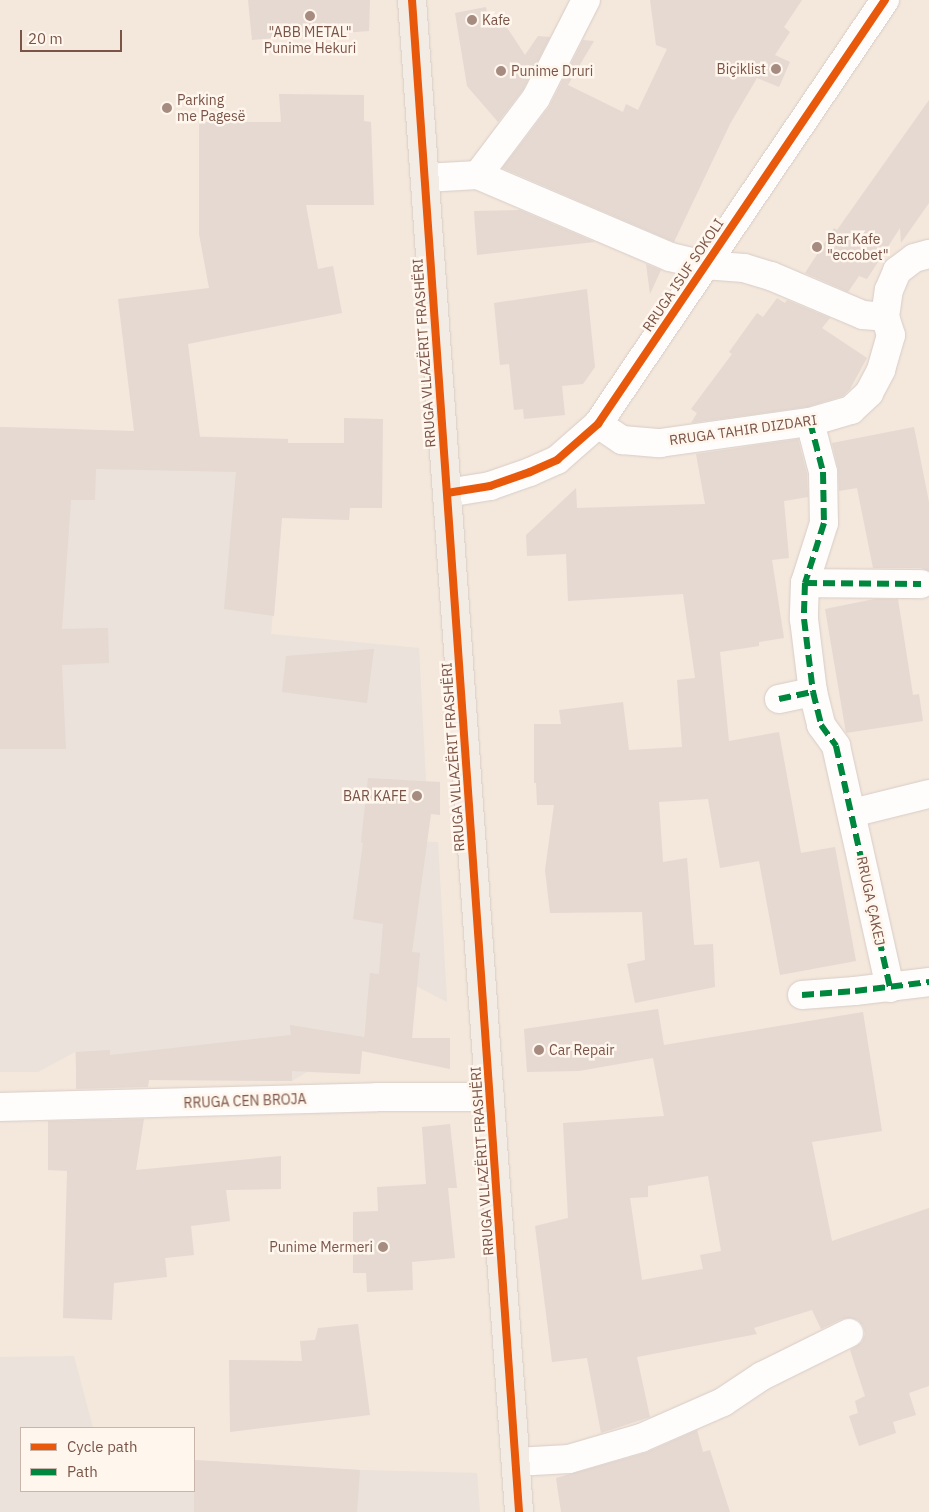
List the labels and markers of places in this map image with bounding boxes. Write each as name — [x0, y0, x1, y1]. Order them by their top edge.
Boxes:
marker: "ABB METAL" Punime Hekuri — [304, 10, 316, 22]
place label: Kafe — [482, 12, 510, 28]
marker: Kafe — [466, 14, 478, 26]
place label: "ABB METAL" Punime Hekuri — [264, 24, 356, 56]
place label: Biçiklist — [716, 61, 766, 77]
place label: Punime Druri — [511, 63, 593, 79]
marker: Biçiklist — [770, 63, 782, 75]
marker: Punime Druri — [495, 65, 507, 77]
place label: Parking me Pagesë — [177, 92, 246, 124]
marker: Parking me Pagesë — [161, 102, 173, 114]
place label: Bar Kafe "eccobet" — [827, 231, 889, 264]
marker: Bar Kafe "eccobet" — [811, 241, 823, 253]
place label: BAR KAFE — [343, 788, 407, 804]
marker: BAR KAFE — [411, 790, 423, 802]
place label: Car Repair — [549, 1042, 614, 1058]
marker: Car Repair — [533, 1044, 545, 1056]
place label: Punime Mermeri — [269, 1239, 373, 1255]
marker: Punime Mermeri — [377, 1241, 389, 1253]

